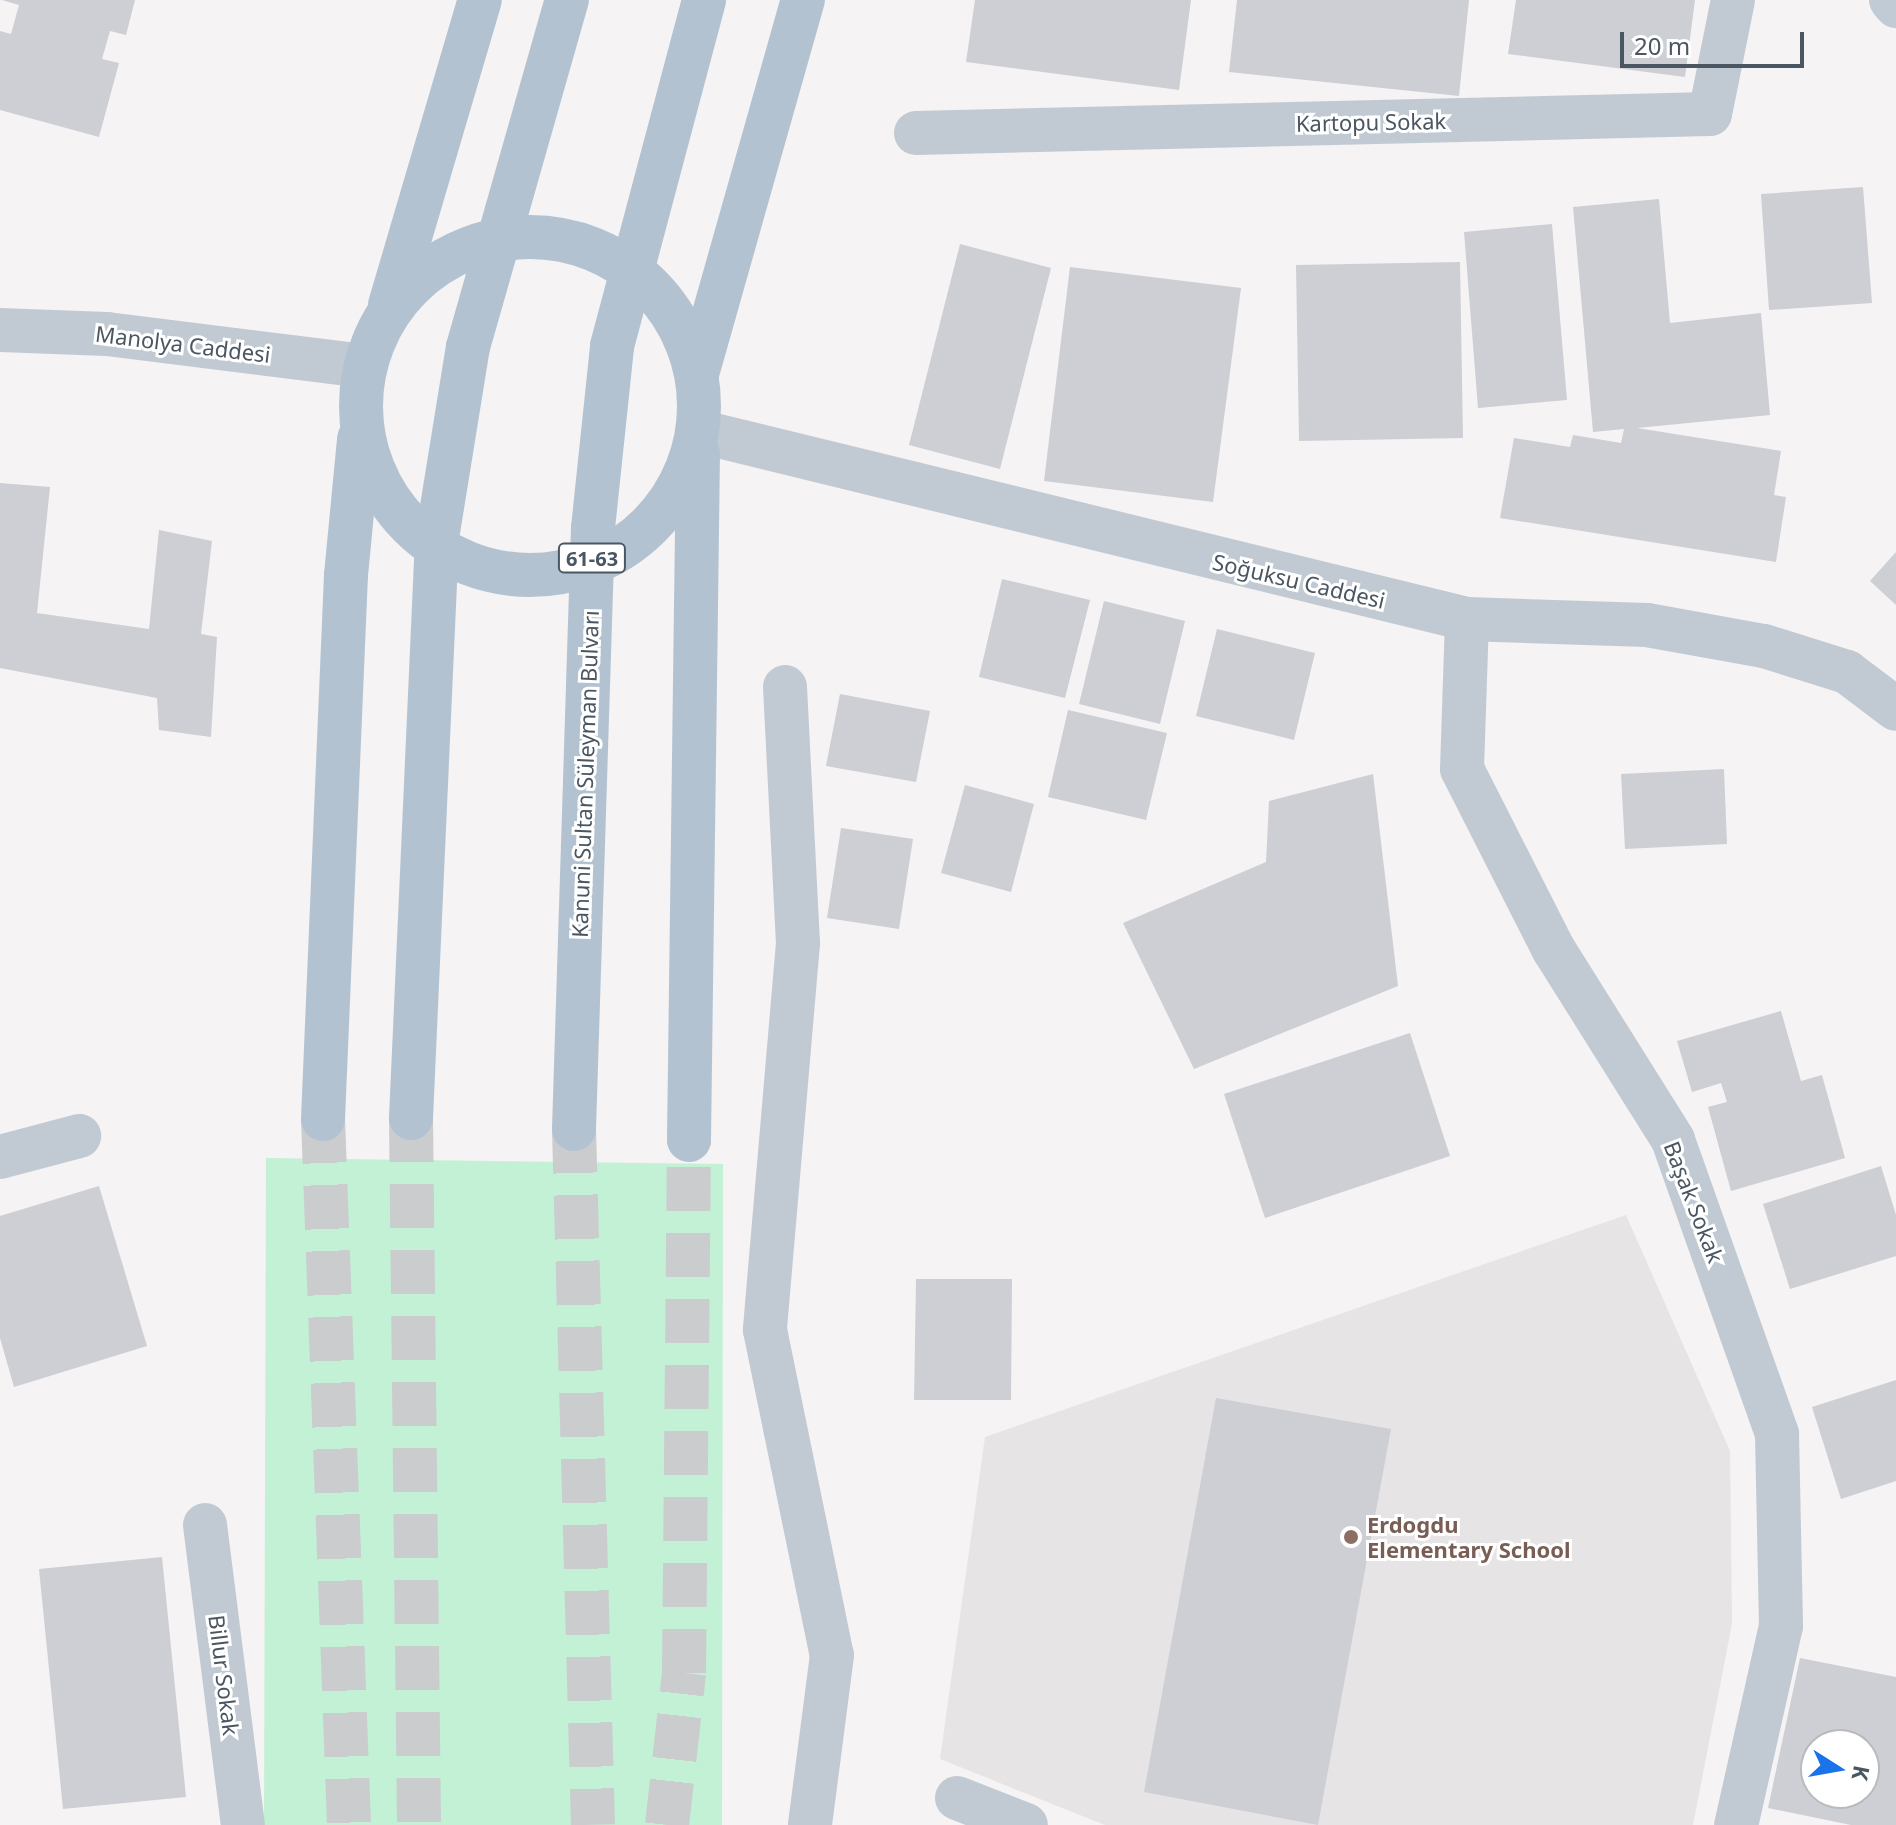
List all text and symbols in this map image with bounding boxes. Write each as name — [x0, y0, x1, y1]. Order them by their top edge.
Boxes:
scale bar — [1624, 16, 1808, 66]
text: 20 m — [1634, 29, 1690, 62]
street label: Kartopu Sokak — [1296, 107, 1446, 137]
street label: Manolya Caddesi — [94, 320, 272, 368]
road number: 61-63 — [556, 542, 628, 574]
street label: Soğuksu Caddesi — [1210, 548, 1388, 614]
street label: Kanuni Sultan Süleyman Bulvarı — [566, 610, 604, 938]
street label: Başak Sokak — [1659, 1137, 1729, 1267]
place label: Erdogdu Elementary School — [1367, 1511, 1571, 1562]
marker: Erdogdu Elementary School — [1342, 1528, 1360, 1546]
street label: Billur Sokak — [204, 1613, 244, 1737]
north arrow — [1800, 1729, 1880, 1809]
text: K — [1845, 1763, 1878, 1783]

